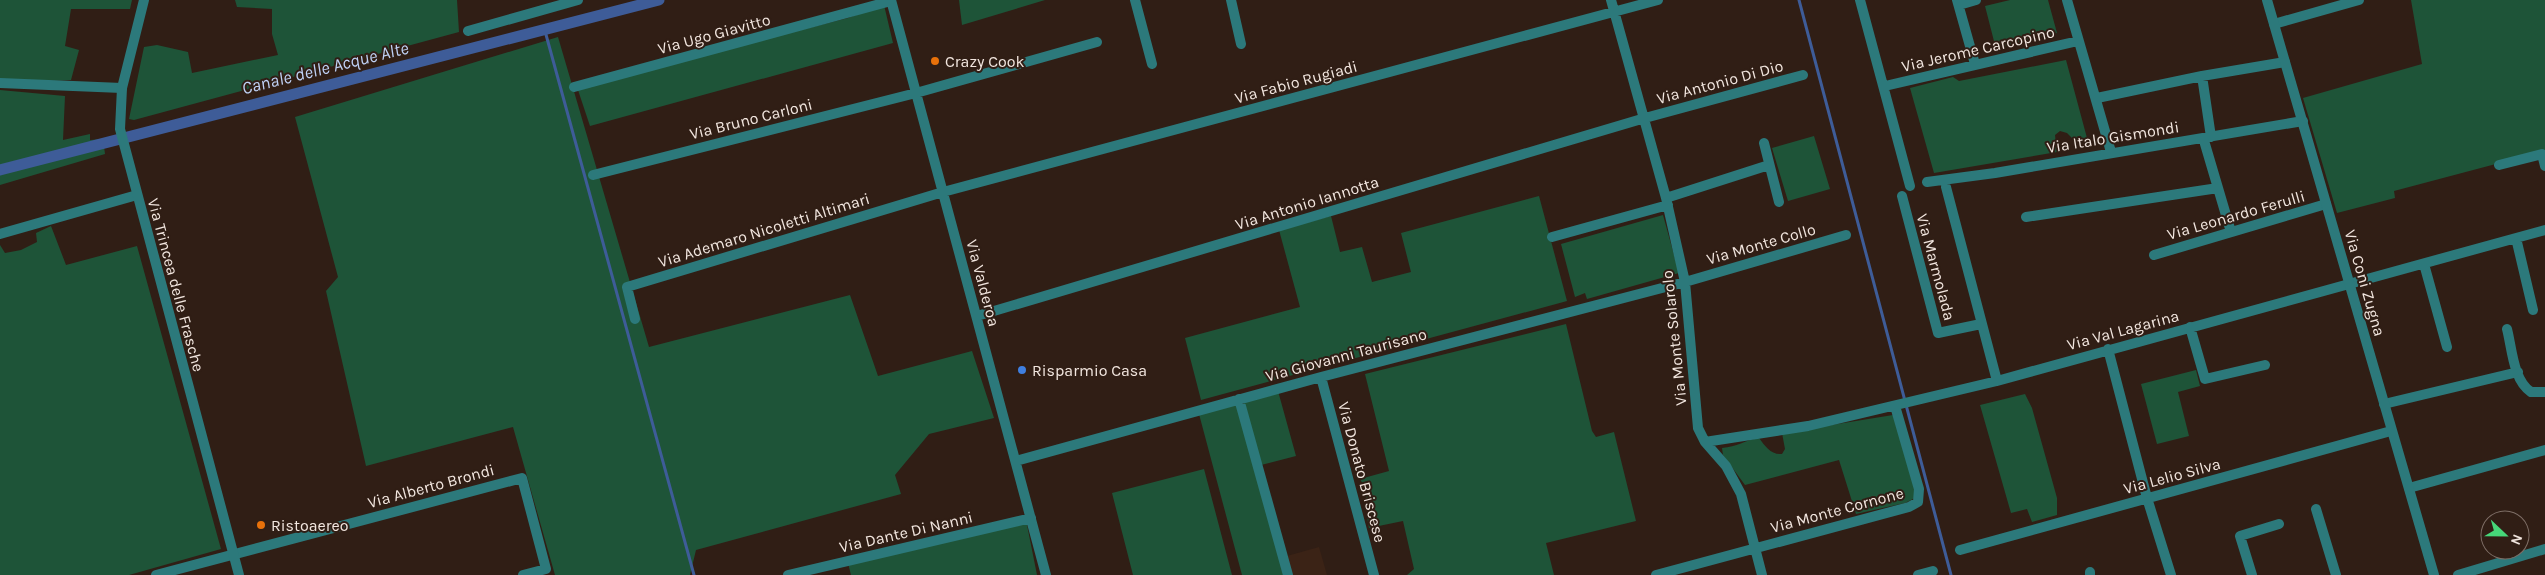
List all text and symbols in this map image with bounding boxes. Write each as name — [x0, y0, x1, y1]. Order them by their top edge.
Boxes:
street label: Via Ugo Giavitto — [656, 10, 772, 58]
street label: Via Jerome Carcopino — [1900, 22, 2056, 76]
water label: Canale delle Acque Alte — [239, 37, 411, 99]
place label: Crazy Cook — [945, 52, 1025, 71]
marker: Crazy Cook — [929, 55, 941, 67]
street label: Via Fabio Rugiadi — [1233, 56, 1359, 108]
street label: Via Antonio Di Dio — [1655, 56, 1785, 108]
street label: Via Bruno Carloni — [688, 95, 814, 143]
street label: Via Italo Gismondi — [2045, 117, 2181, 157]
street label: Via Antonio Iannotta — [1233, 172, 1381, 234]
street label: Via Leonardo Ferulli — [2165, 186, 2307, 244]
street label: Via Ademaro Nicoletti Altimari — [656, 189, 872, 271]
street label: Via Trincea delle Frasche — [144, 196, 208, 374]
street label: Via Marmolada — [1913, 212, 1959, 322]
street label: Via Monte Collo — [1704, 219, 1818, 269]
street label: Via Coni Zugna — [2341, 228, 2389, 338]
street label: Via Valderoa — [962, 237, 1004, 329]
street label: Via Monte Solarolo — [1657, 269, 1691, 407]
street label: Via Val Lagarina — [2065, 306, 2181, 354]
street label: Via Giovanni Taurisano — [1263, 324, 1429, 386]
place label: Risparmio Casa — [1032, 361, 1147, 380]
marker: Risparmio Casa — [1016, 364, 1028, 376]
street label: Via Donato Briscese — [1334, 400, 1390, 544]
street label: Via Lelio Silva — [2121, 454, 2223, 498]
street label: Via Alberto Brondi — [366, 460, 496, 512]
street label: Via Monte Cornone — [1768, 483, 1906, 537]
street label: Via Dante Di Nanni — [837, 507, 975, 557]
north arrow — [2480, 510, 2530, 560]
place label: Ristoaereo — [271, 516, 349, 535]
marker: Ristoaereo — [255, 519, 267, 531]
text: N — [2507, 532, 2526, 548]

